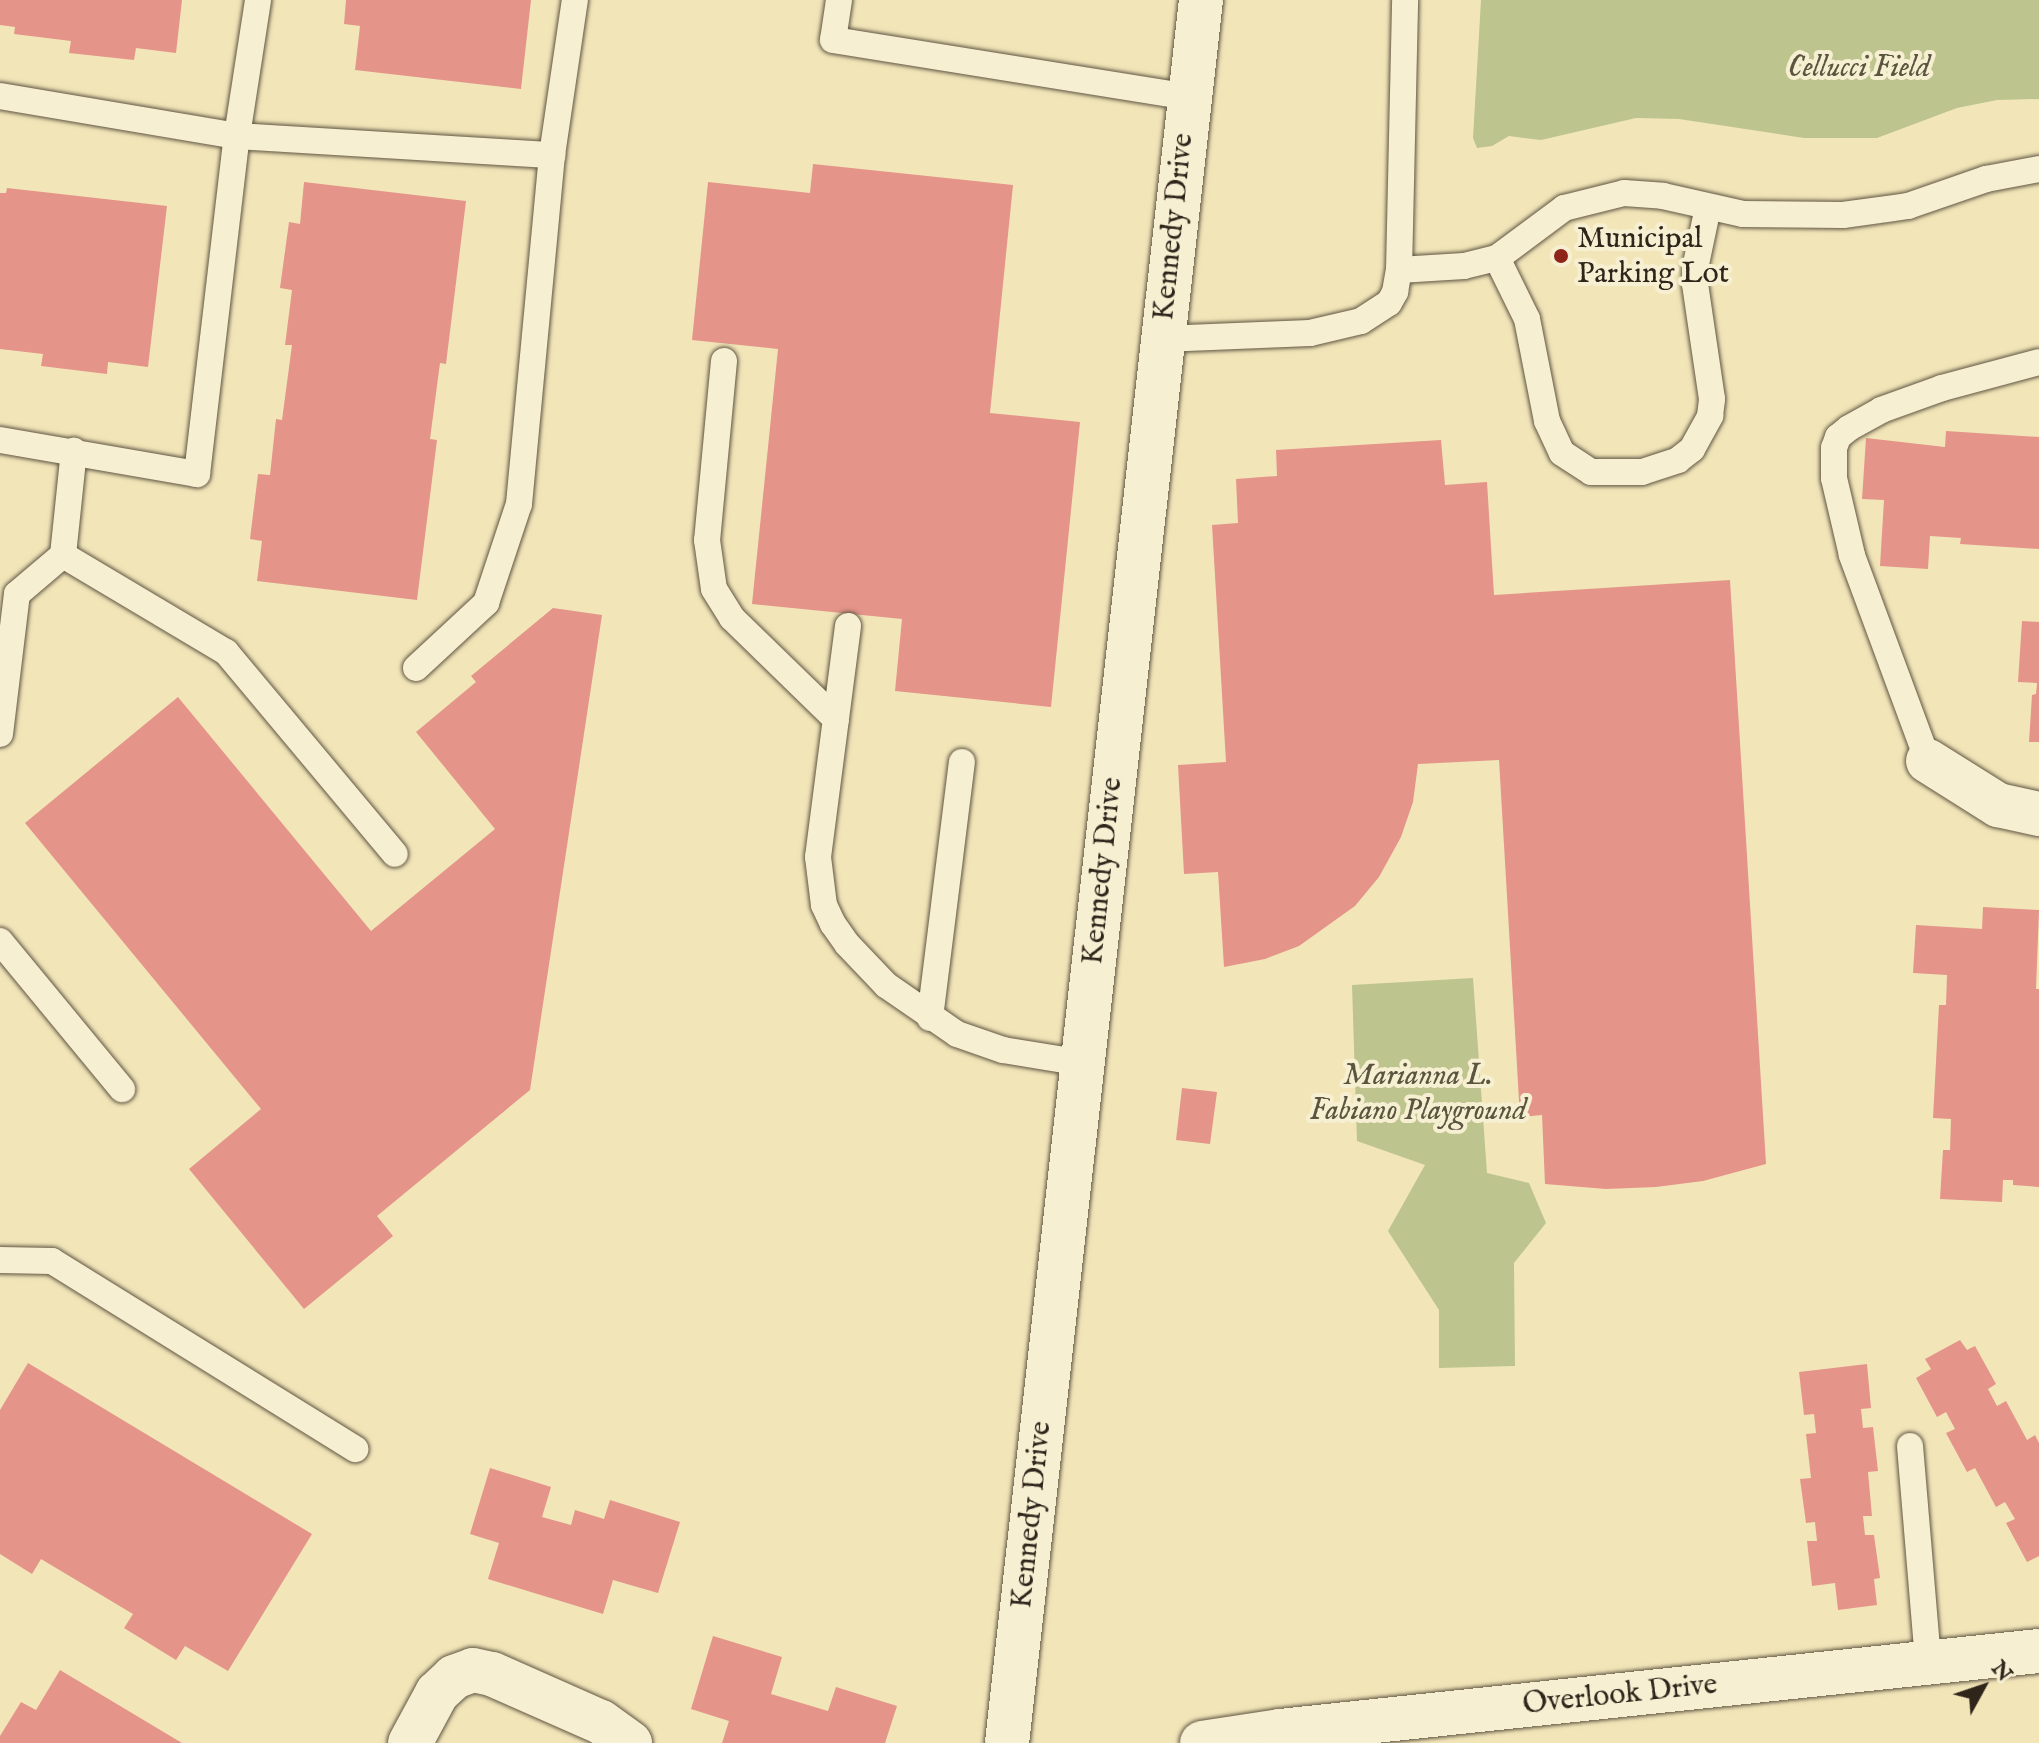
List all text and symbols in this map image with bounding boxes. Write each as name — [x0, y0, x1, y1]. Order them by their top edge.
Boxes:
park label: Cellucci Field — [1788, 50, 1930, 86]
street label: Kennedy Drive — [1146, 132, 1202, 322]
place label: Municipal Parking Lot — [1577, 221, 1729, 292]
marker: Municipal Parking Lot — [1552, 247, 1570, 265]
street label: Kennedy Drive — [1075, 776, 1131, 966]
park label: Marianna L. Fabiano Playground — [1309, 1058, 1527, 1128]
street label: Kennedy Drive — [1004, 1420, 1060, 1610]
north arrow — [1943, 1647, 2023, 1727]
text: N — [1985, 1655, 2018, 1688]
street label: Overlook Drive — [1521, 1667, 1719, 1723]

